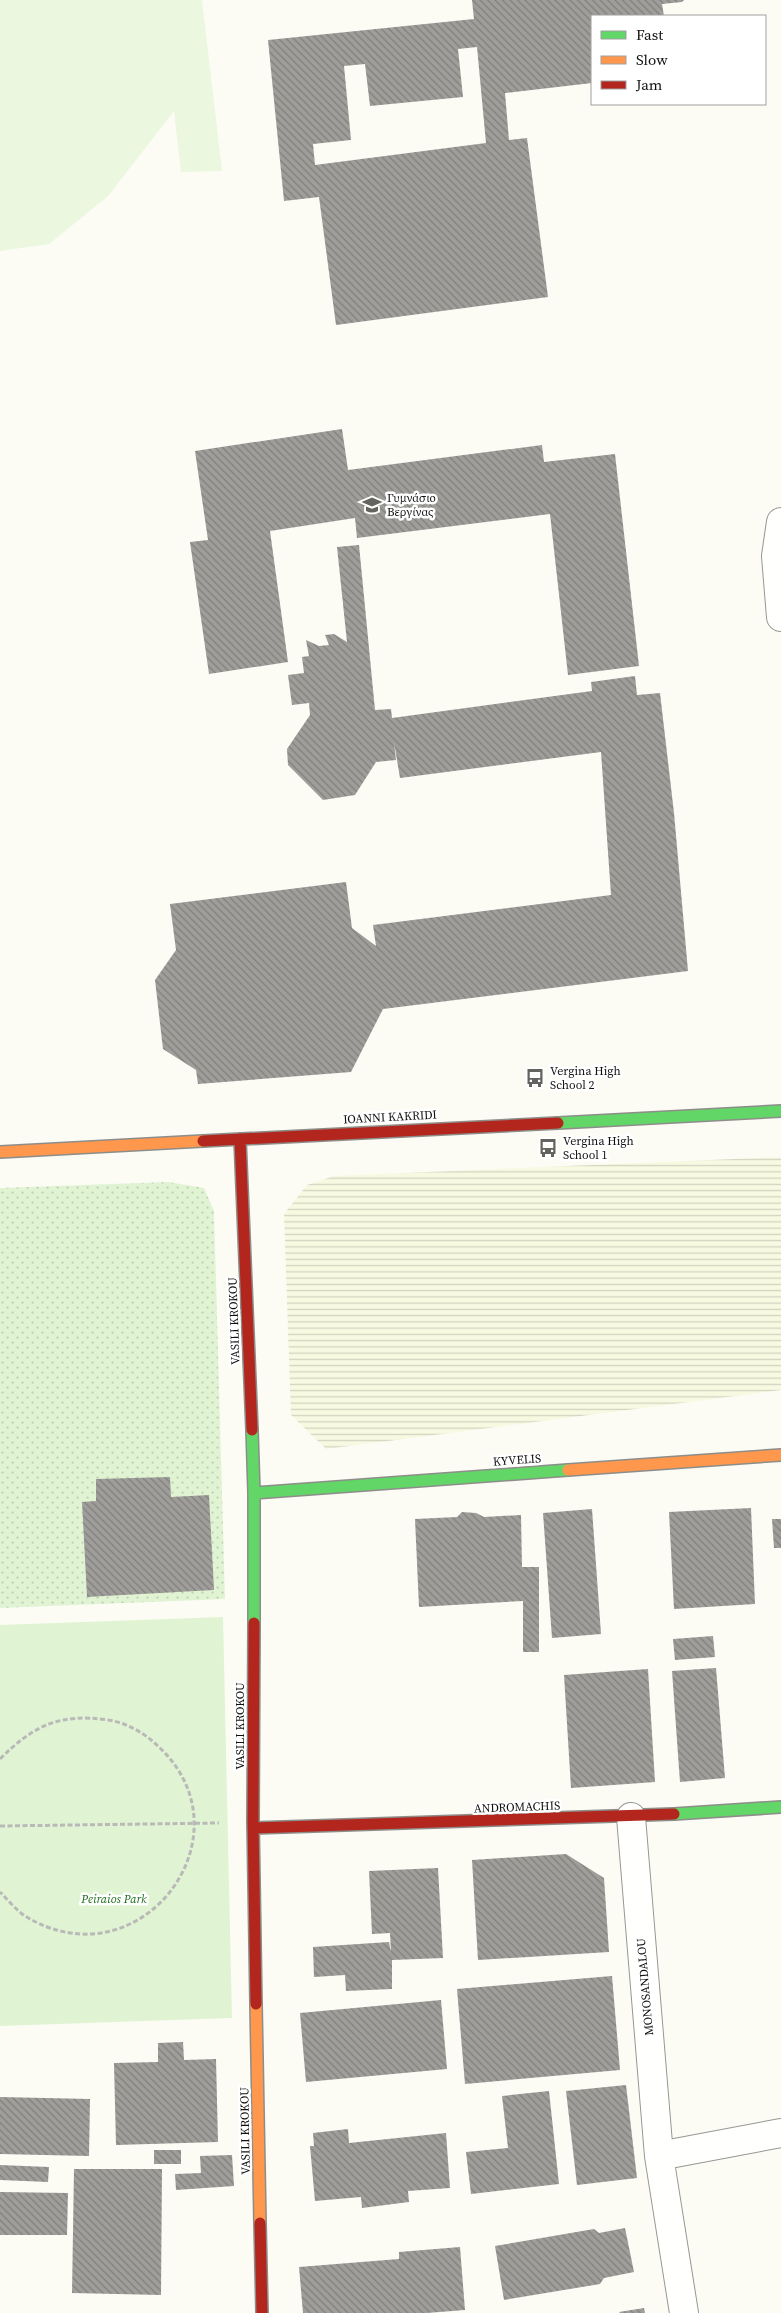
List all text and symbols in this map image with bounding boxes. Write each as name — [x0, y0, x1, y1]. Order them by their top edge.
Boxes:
legend — [591, 15, 766, 105]
text: Fast — [636, 24, 663, 45]
text: Slow — [636, 49, 668, 70]
text: Jam — [635, 74, 663, 95]
place label: Γυμνάσιο Βεργίνας — [387, 490, 436, 520]
school or university icon: Γυμνάσιο Βεργίνας — [361, 494, 383, 516]
place label: Vergina High School 2 — [550, 1063, 621, 1093]
bus stop icon: Vergina High School 2 — [524, 1067, 546, 1089]
street label: IOANNI KAKRIDI — [343, 1107, 437, 1127]
place label: Vergina High School 1 — [563, 1133, 634, 1163]
bus stop icon: Vergina High School 1 — [537, 1137, 559, 1159]
street label: VASILI KROKOU — [224, 1277, 244, 1365]
street label: KYVELIS — [492, 1450, 542, 1470]
street label: VASILI KROKOU — [232, 1682, 248, 1770]
street label: ANDROMACHIS — [474, 1797, 560, 1817]
park label: Peiraios Park — [80, 1891, 147, 1907]
street label: MONOSANDALOU — [633, 1937, 657, 2036]
street label: VASILI KROKOU — [236, 2087, 254, 2175]

